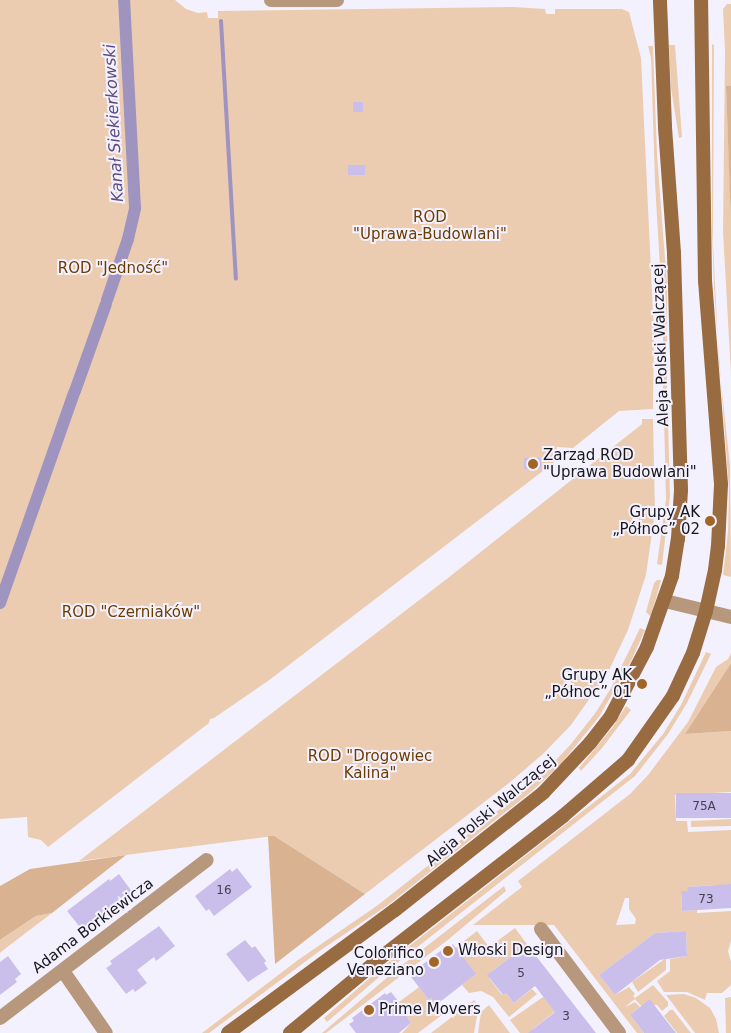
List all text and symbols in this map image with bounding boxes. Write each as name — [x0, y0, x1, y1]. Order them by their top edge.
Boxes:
water label: Kanał Siekierkowski — [100, 44, 128, 202]
park label: ROD "Uprawa-Budowlani" — [353, 208, 507, 243]
park label: ROD "Jedność" — [58, 260, 168, 278]
street label: Aleja Polski Walczącej — [649, 263, 673, 427]
place label: Zarząd ROD "Uprawa Budowlani" — [543, 446, 697, 481]
marker: Zarząd ROD "Uprawa Budowlani" — [527, 458, 539, 470]
place label: Grupy AK „Północ” 02 — [612, 503, 700, 538]
marker: Grupy AK „Północ” 02 — [704, 515, 716, 527]
park label: ROD "Czerniaków" — [62, 604, 200, 622]
place label: Grupy AK „Północ” 01 — [544, 666, 632, 701]
marker: Grupy AK „Północ” 01 — [636, 678, 648, 690]
park label: ROD "Drogowiec Kalina" — [308, 747, 432, 782]
street label: Aleja Polski Walczącej — [423, 752, 559, 870]
house number: 75A — [692, 800, 716, 814]
street label: Adama Borkiewicza — [29, 875, 157, 977]
house number: 16 — [216, 884, 232, 898]
house number: 73 — [698, 893, 714, 907]
place label: Włoski Design — [458, 942, 563, 960]
place label: Colorifico Veneziano — [347, 944, 424, 979]
marker: Włoski Design — [442, 945, 454, 957]
marker: Colorifico Veneziano — [428, 956, 440, 968]
house number: 5 — [517, 967, 525, 981]
place label: Prime Movers — [379, 1001, 481, 1019]
marker: Prime Movers — [363, 1004, 375, 1016]
house number: 3 — [562, 1010, 570, 1024]

